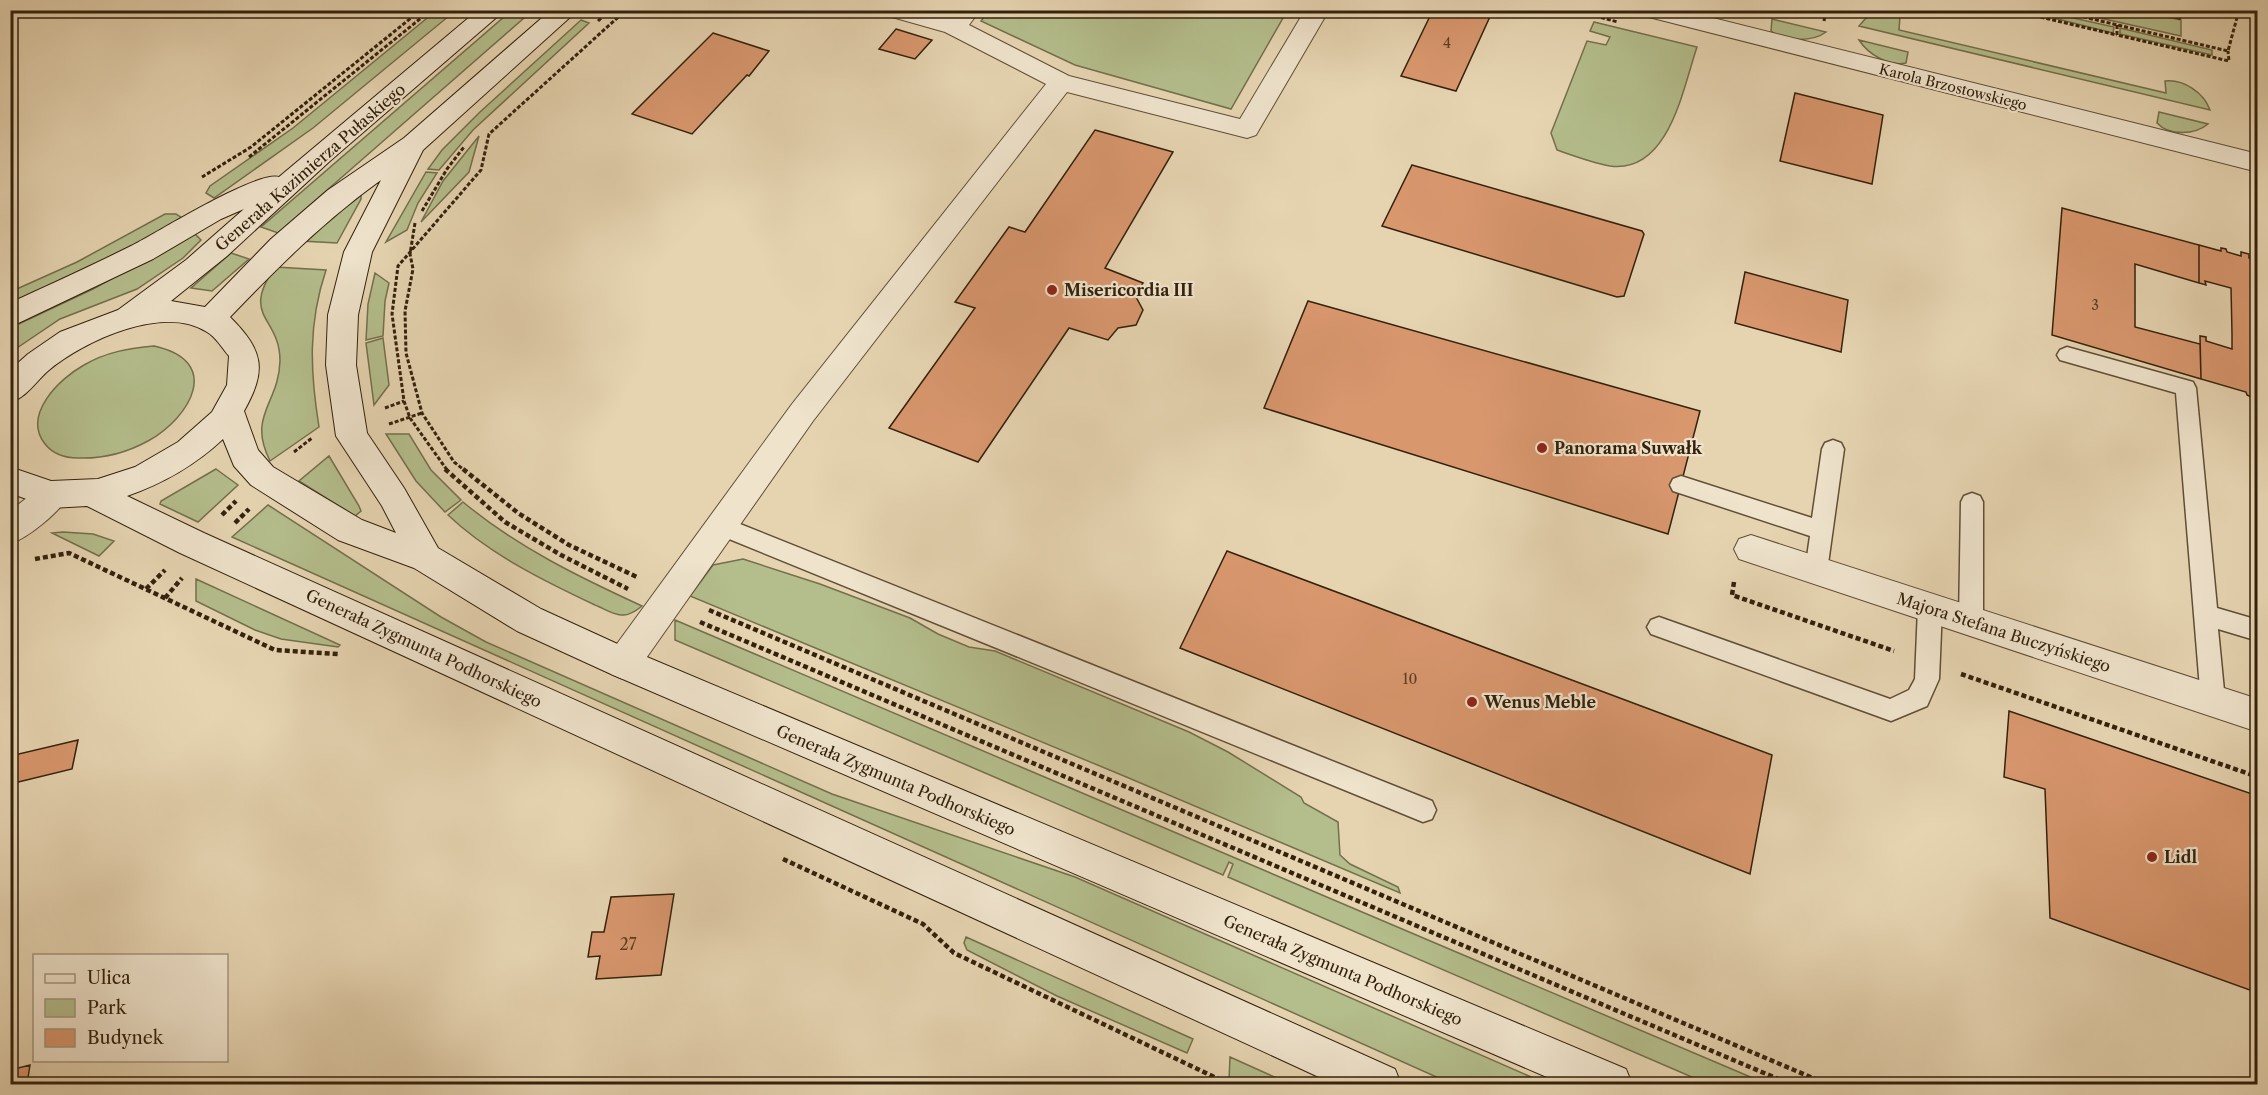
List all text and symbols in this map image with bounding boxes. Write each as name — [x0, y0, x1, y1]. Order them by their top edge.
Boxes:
house number: 4 — [1443, 34, 1451, 52]
street label: Karola Brzostowskiego — [1877, 60, 2029, 114]
street label: Generała Kazimierza Pułaskiego — [211, 79, 409, 255]
place label: Misericordia III — [1064, 280, 1194, 300]
marker: Misericordia III — [1045, 283, 1059, 297]
house number: 3 — [2091, 296, 2099, 314]
place label: Panorama Suwałk — [1554, 438, 1703, 458]
marker: Panorama Suwałk — [1535, 441, 1549, 455]
street label: Generała Zygmunta Podhorskiego — [303, 584, 545, 712]
street label: Majora Stefana Buczyńskiego — [1895, 588, 2114, 676]
house number: 10 — [1403, 670, 1417, 688]
place label: Wenus Meble — [1483, 692, 1596, 712]
marker: Wenus Meble — [1465, 695, 1479, 709]
street label: Generała Zygmunta Podhorskiego — [773, 720, 1019, 840]
place label: Lidl — [2164, 847, 2197, 867]
marker: Lidl — [2145, 850, 2159, 864]
street label: Generała Zygmunta Podhorskiego — [1220, 910, 1466, 1030]
house number: 27 — [619, 934, 637, 954]
legend — [33, 954, 228, 1062]
text: Ulica — [87, 967, 131, 989]
text: Park — [87, 997, 128, 1019]
text: Budynek — [87, 1027, 165, 1049]

